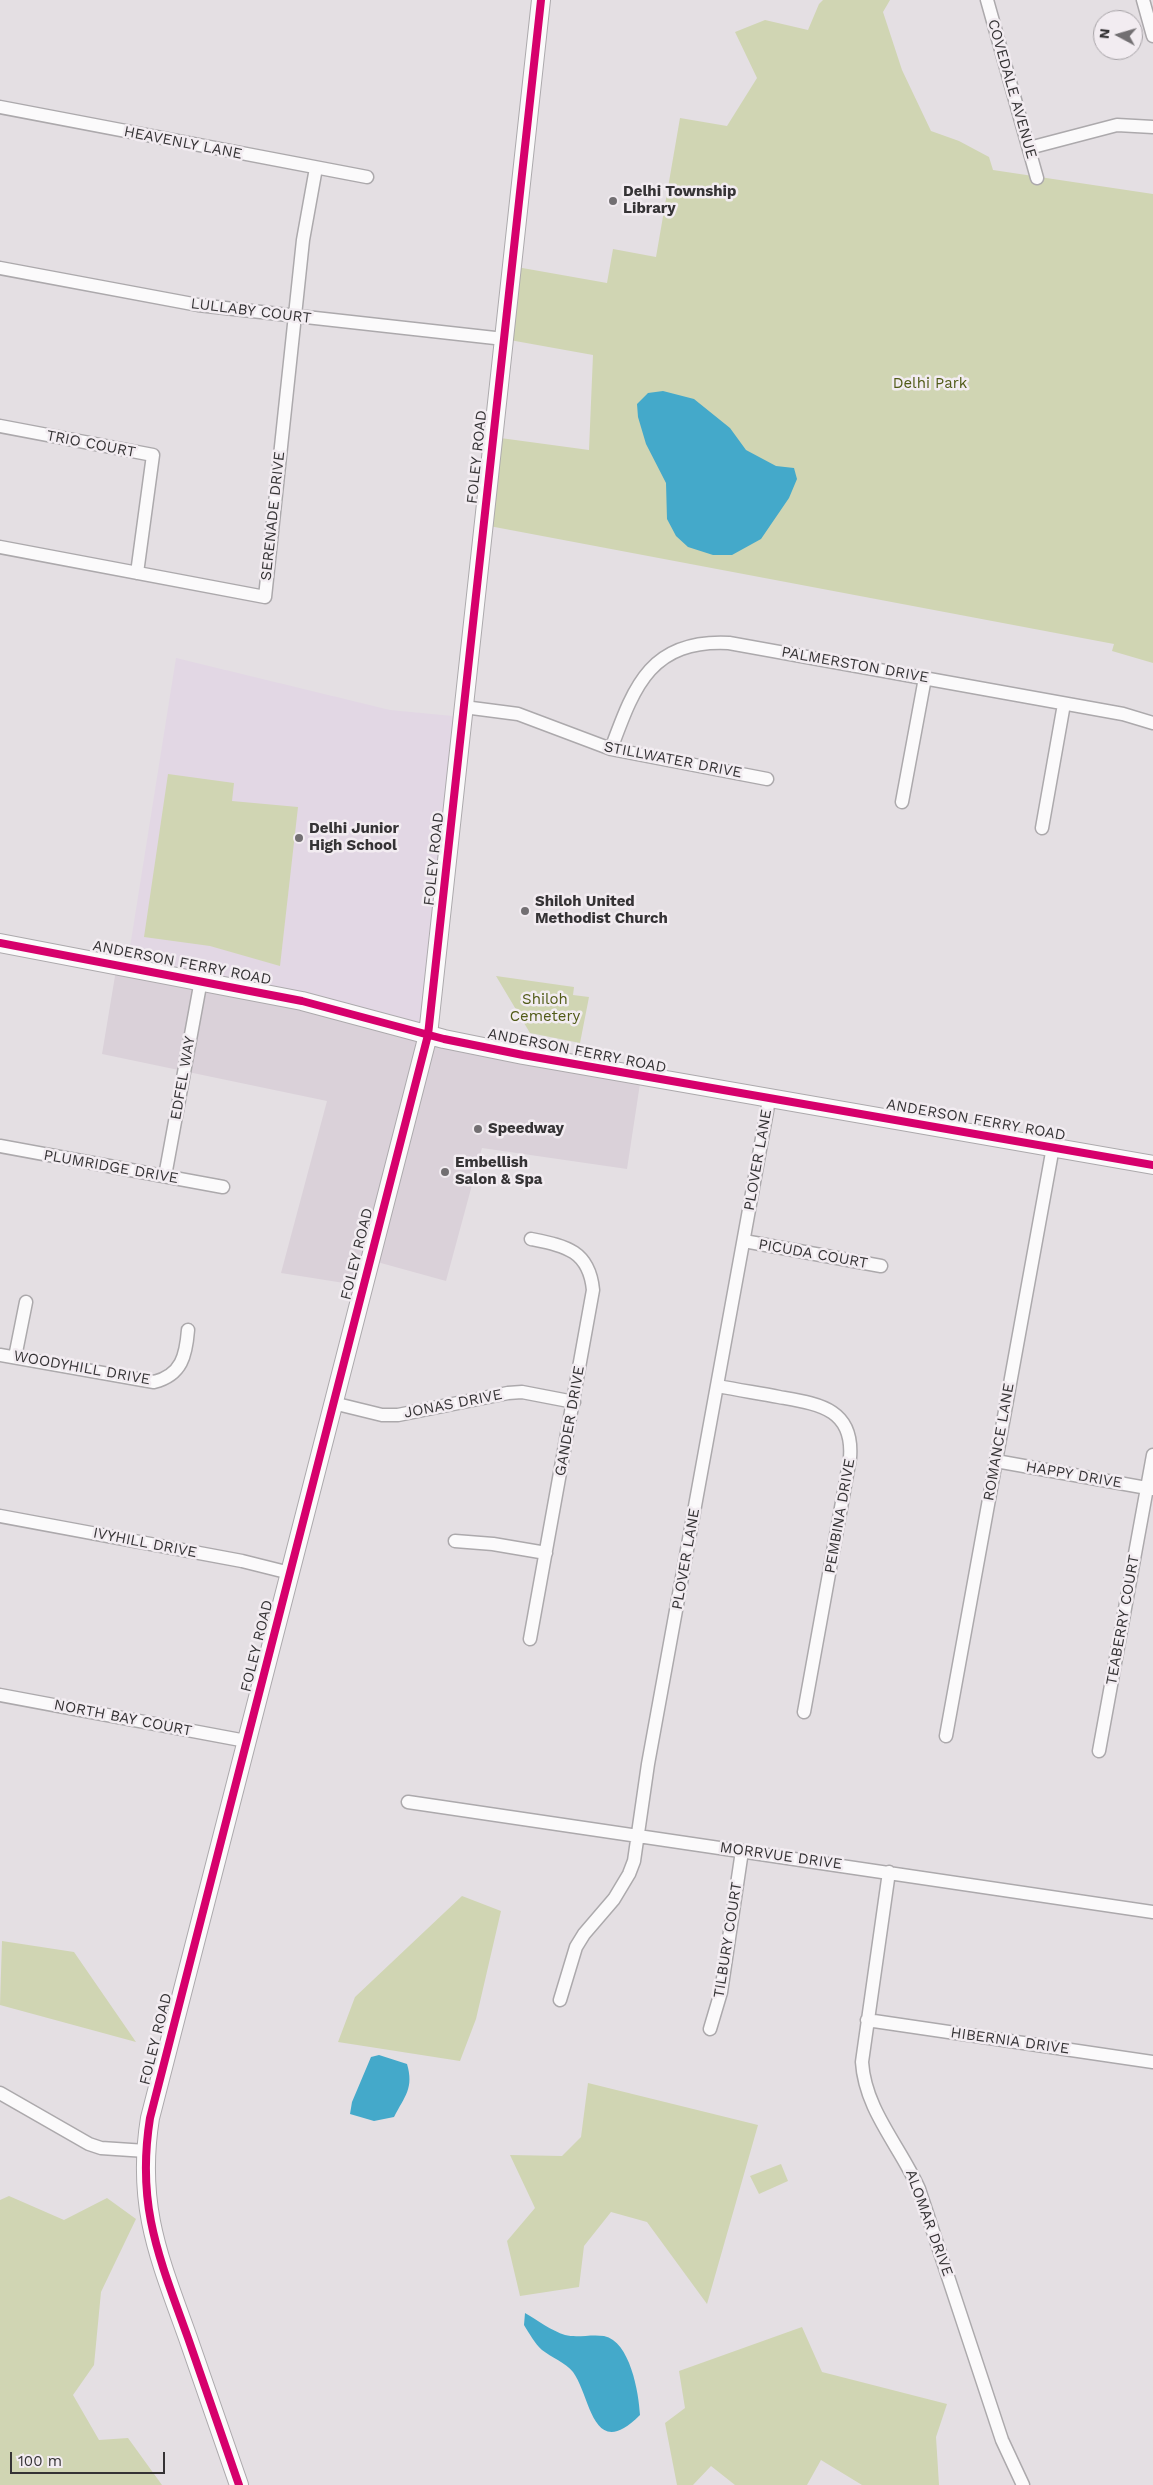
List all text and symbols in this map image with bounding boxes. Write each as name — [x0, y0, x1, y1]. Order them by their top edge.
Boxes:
north arrow — [1093, 10, 1143, 60]
street label: COVEDALE AVENUE — [983, 17, 1041, 161]
text: N — [1096, 28, 1113, 40]
street label: HEAVENLY LANE — [122, 123, 244, 163]
place label: Delhi Township Library — [623, 183, 736, 218]
marker: Delhi Township Library — [607, 195, 619, 207]
street label: LULLABY COURT — [190, 295, 312, 327]
park label: Delhi Park — [893, 375, 967, 393]
street label: FOLEY ROAD — [463, 409, 491, 505]
street label: TRIO COURT — [45, 427, 137, 461]
street label: SERENADE DRIVE — [257, 451, 289, 581]
street label: PALMERSTON DRIVE — [780, 643, 930, 687]
street label: STILLWATER DRIVE — [602, 738, 744, 782]
street label: FOLEY ROAD — [420, 811, 448, 907]
place label: Delhi Junior High School — [309, 820, 399, 855]
marker: Delhi Junior High School — [293, 832, 305, 844]
place label: Shiloh United Methodist Church — [535, 893, 668, 928]
marker: Shiloh United Methodist Church — [519, 905, 531, 917]
street label: ANDERSON FERRY ROAD — [91, 937, 273, 989]
park label: Shiloh Cemetery — [510, 991, 580, 1026]
street label: ANDERSON FERRY ROAD — [486, 1025, 668, 1077]
street label: EDFEL WAY — [167, 1035, 199, 1121]
street label: ANDERSON FERRY ROAD — [885, 1095, 1067, 1145]
street label: PLOVER LANE — [740, 1108, 776, 1212]
place label: Speedway — [488, 1120, 564, 1138]
marker: Speedway — [472, 1123, 484, 1135]
street label: PLUMRIDGE DRIVE — [42, 1146, 180, 1188]
place label: Embellish Salon & Spa — [455, 1154, 542, 1189]
marker: Embellish Salon & Spa — [439, 1166, 451, 1178]
street label: FOLEY ROAD — [337, 1206, 377, 1302]
street label: PICUDA COURT — [757, 1236, 869, 1272]
street label: WOODYHILL DRIVE — [12, 1347, 152, 1389]
street label: GANDER DRIVE — [551, 1364, 589, 1478]
street label: ROMANCE LANE — [980, 1382, 1018, 1502]
street label: JONAS DRIVE — [402, 1386, 504, 1422]
street label: PEMBINA DRIVE — [821, 1457, 859, 1575]
street label: HAPPY DRIVE — [1025, 1458, 1123, 1492]
street label: PLOVER LANE — [668, 1507, 704, 1611]
street label: IVYHILL DRIVE — [92, 1524, 198, 1562]
street label: TEABERRY COURT — [1103, 1553, 1143, 1687]
street label: FOLEY ROAD — [237, 1598, 277, 1694]
street label: NORTH BAY COURT — [52, 1696, 194, 1740]
street label: MORRVUE DRIVE — [719, 1839, 843, 1873]
street label: TILBURY COURT — [710, 1881, 746, 1999]
street label: FOLEY ROAD — [136, 1991, 176, 2087]
street label: HIBERNIA DRIVE — [949, 2024, 1071, 2058]
street label: ALOMAR DRIVE — [901, 2167, 957, 2279]
scale bar — [12, 2442, 168, 2474]
text: 100 m — [18, 2452, 62, 2470]

